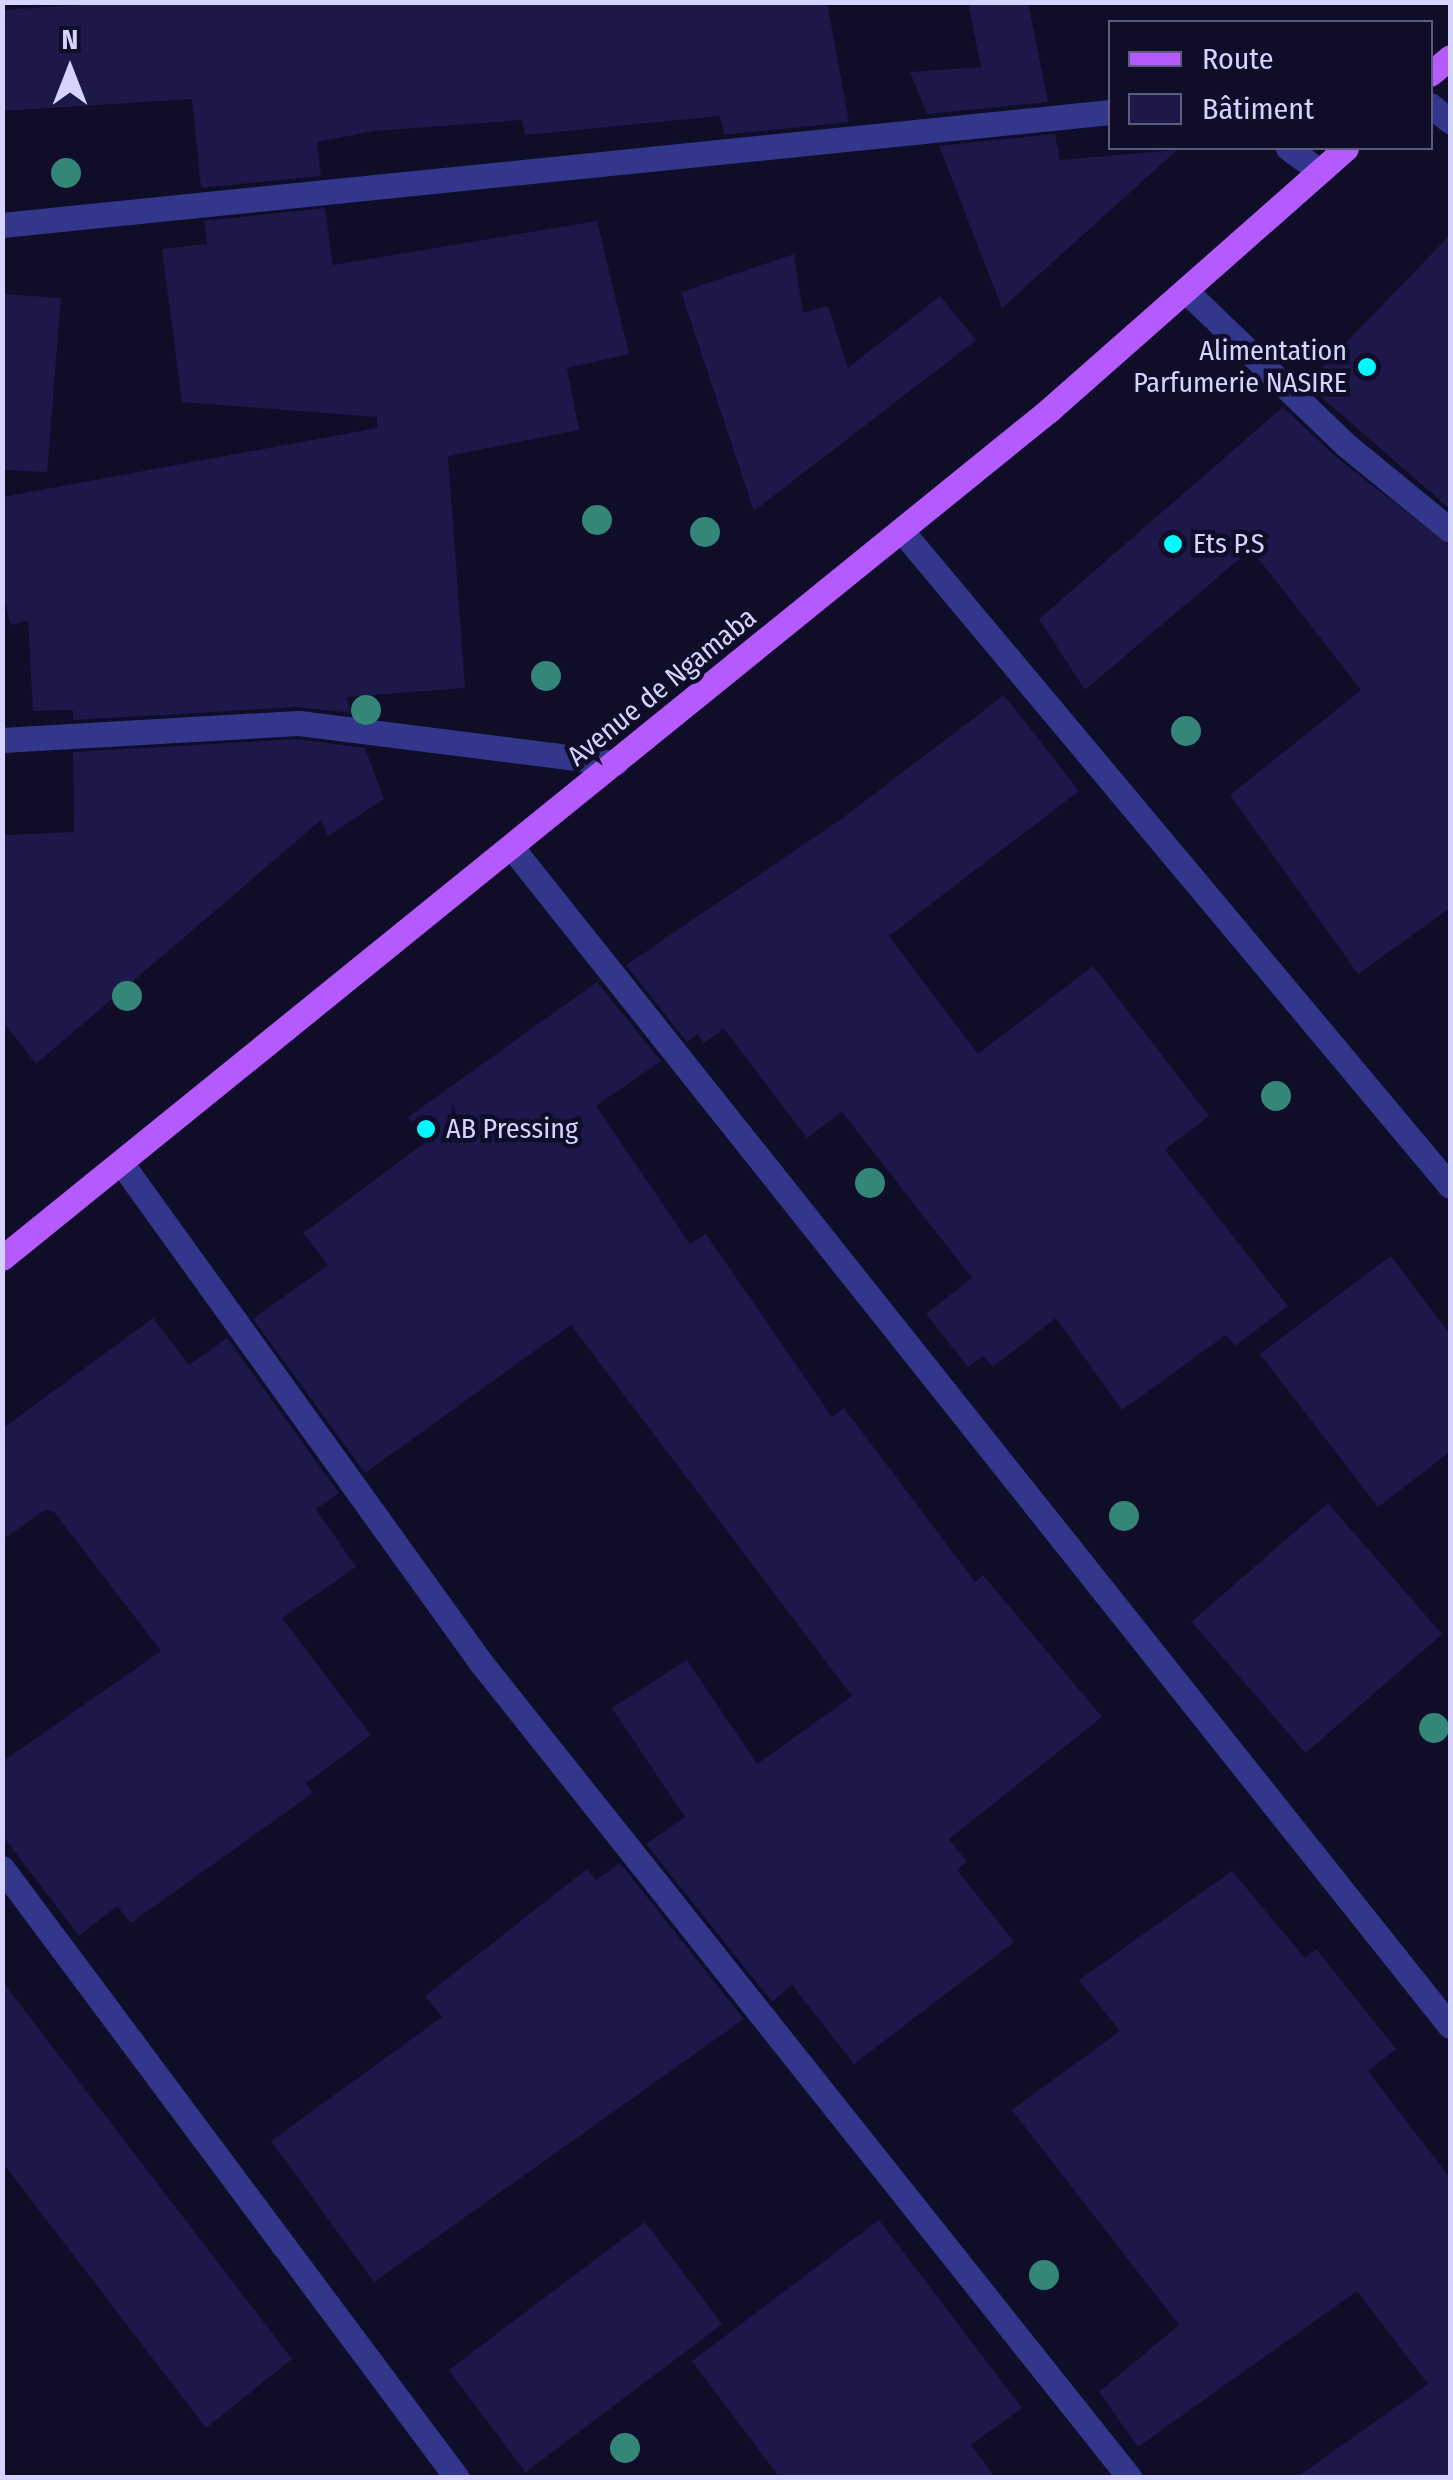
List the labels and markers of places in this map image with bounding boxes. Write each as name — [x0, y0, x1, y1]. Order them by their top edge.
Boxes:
place label: Alimentation Parfumerie NASIRE — [1133, 334, 1347, 400]
marker: Alimentation Parfumerie NASIRE — [1356, 356, 1378, 378]
place label: Ets P.S — [1193, 527, 1265, 561]
marker: Ets P.S — [1162, 533, 1184, 555]
place label: AB Pressing — [446, 1112, 578, 1146]
marker: AB Pressing — [415, 1118, 437, 1140]

